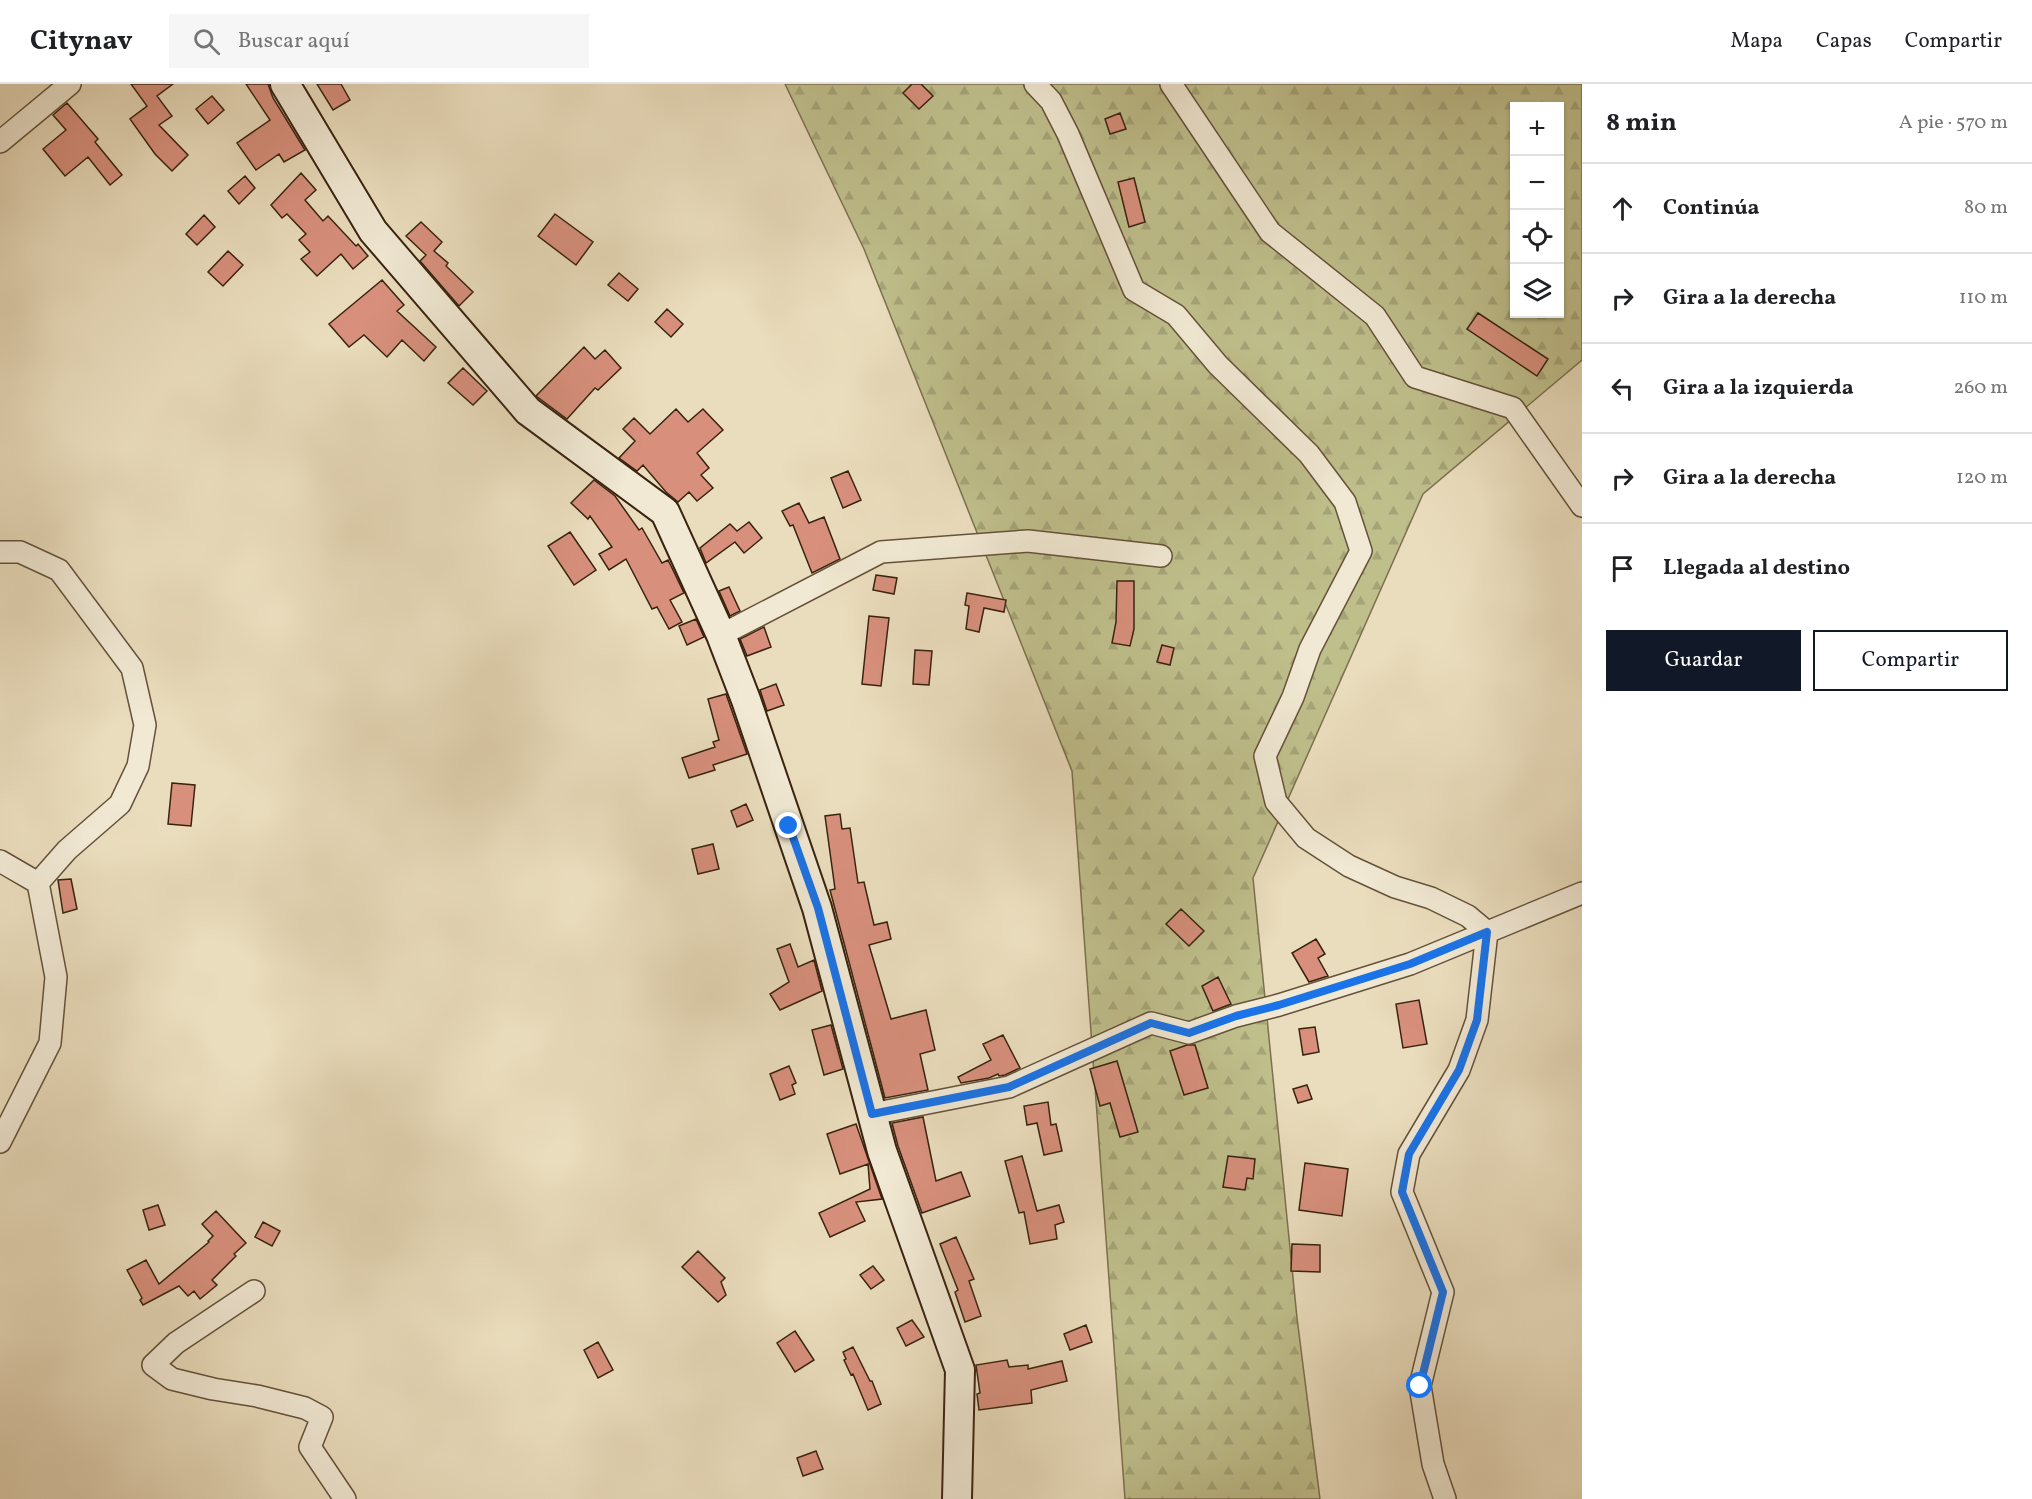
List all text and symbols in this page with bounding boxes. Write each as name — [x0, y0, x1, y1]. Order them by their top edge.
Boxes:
search box — [169, 14, 589, 68]
text: Citynav — [30, 22, 133, 61]
icon: search — [190, 25, 223, 58]
text: Buscar aquí — [238, 26, 350, 57]
text: Mapa — [1731, 27, 1783, 56]
text: Capas — [1816, 27, 1872, 56]
text: Compartir — [1905, 27, 2002, 56]
map controls — [1510, 102, 1564, 318]
button: + — [1510, 102, 1564, 156]
text: 8 min — [1606, 105, 1677, 141]
text: A pie · 570 m — [1899, 109, 2008, 137]
button: − — [1510, 156, 1564, 210]
icon: ahead — [1606, 192, 1639, 225]
text: Continúa — [1663, 193, 1760, 224]
text: 80 m — [1964, 194, 2008, 222]
button: locate — [1510, 210, 1564, 264]
button: layers — [1510, 264, 1564, 318]
icon: right — [1606, 282, 1639, 315]
text: Gira a la derecha — [1663, 283, 1836, 314]
text: 110 m — [1959, 284, 2008, 312]
icon: left — [1606, 372, 1639, 405]
text: Gira a la izquierda — [1663, 373, 1854, 404]
text: 260 m — [1953, 374, 2008, 402]
icon: right — [1606, 462, 1639, 495]
text: Gira a la derecha — [1663, 463, 1836, 494]
text: 120 m — [1956, 464, 2008, 492]
icon: arrive — [1606, 552, 1639, 585]
text: Llegada al destino — [1663, 553, 1850, 584]
button: Guardar — [1606, 630, 1801, 691]
button: Compartir — [1813, 630, 2008, 691]
route end — [775, 812, 801, 838]
route start — [1406, 1372, 1432, 1398]

